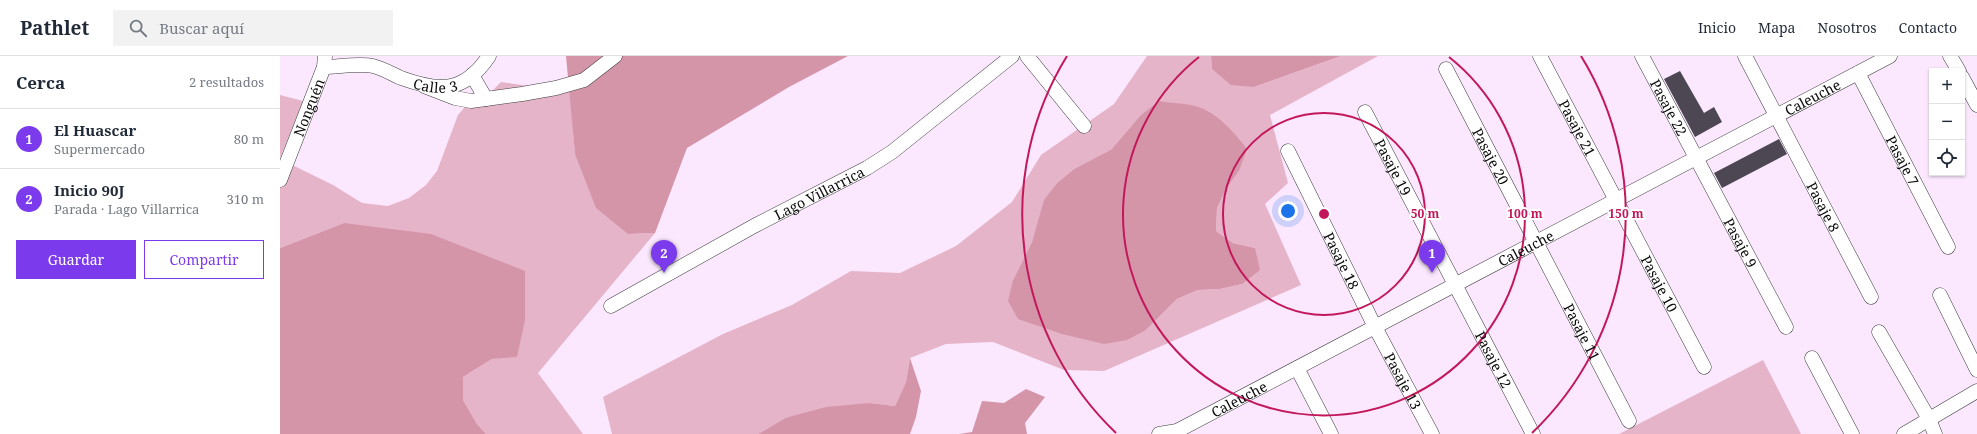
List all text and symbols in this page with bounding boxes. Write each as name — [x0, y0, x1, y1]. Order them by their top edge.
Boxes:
search box — [113, 10, 393, 46]
text: Pathlet — [20, 15, 89, 41]
icon: search — [127, 17, 149, 39]
text: Buscar aquí — [159, 18, 244, 38]
text: Inicio — [1698, 18, 1736, 37]
text: Mapa — [1758, 18, 1796, 37]
text: Nosotros — [1818, 18, 1877, 37]
text: Contacto — [1899, 18, 1957, 37]
map controls — [1929, 68, 1965, 176]
button: + — [1929, 68, 1965, 104]
text: Cerca — [16, 71, 65, 94]
text: 2 resultados — [189, 73, 264, 91]
street label: Calle 3 — [411, 73, 460, 97]
street label: Caleuche — [1781, 74, 1843, 119]
street label: Nonguén — [288, 76, 328, 139]
street label: Pasaje 22 — [1646, 76, 1692, 139]
street label: Pasaje 21 — [1555, 96, 1601, 159]
button: − — [1929, 104, 1965, 140]
text: El Huascar — [54, 120, 136, 140]
street label: Pasaje 20 — [1469, 124, 1514, 188]
text: 1 — [25, 130, 33, 148]
text: 80 m — [234, 130, 264, 148]
street label: Pasaje 7 — [1882, 132, 1924, 188]
street label: Pasaje 19 — [1371, 135, 1416, 199]
text: Supermercado — [54, 140, 145, 158]
button: locate — [1929, 140, 1965, 176]
street label: Lago Villarrica — [771, 162, 867, 224]
street label: Pasaje 8 — [1803, 178, 1845, 235]
text: Inicio 90J — [54, 180, 125, 200]
text: 2 — [25, 190, 33, 208]
text: 310 m — [227, 190, 264, 208]
text: Parada · Lago Villarrica — [54, 200, 199, 218]
your location — [1278, 201, 1298, 221]
text: 50 m — [1411, 205, 1439, 222]
text: 100 m — [1507, 205, 1543, 222]
text: 150 m — [1608, 205, 1644, 222]
centre of rings — [1317, 207, 1331, 221]
street label: Pasaje 9 — [1720, 214, 1762, 271]
street label: Caleuche — [1494, 225, 1557, 270]
street label: Pasaje 18 — [1320, 229, 1364, 292]
button: Guardar — [16, 240, 136, 279]
button: Compartir — [144, 240, 264, 279]
pin: 2 — [651, 240, 677, 273]
pin: 1 — [1419, 240, 1445, 273]
street label: Pasaje 10 — [1637, 252, 1683, 315]
street label: Pasaje 11 — [1560, 300, 1605, 363]
street label: Pasaje 12 — [1471, 328, 1517, 391]
street label: Pasaje 13 — [1381, 349, 1426, 412]
street label: Caleuche — [1208, 376, 1270, 421]

